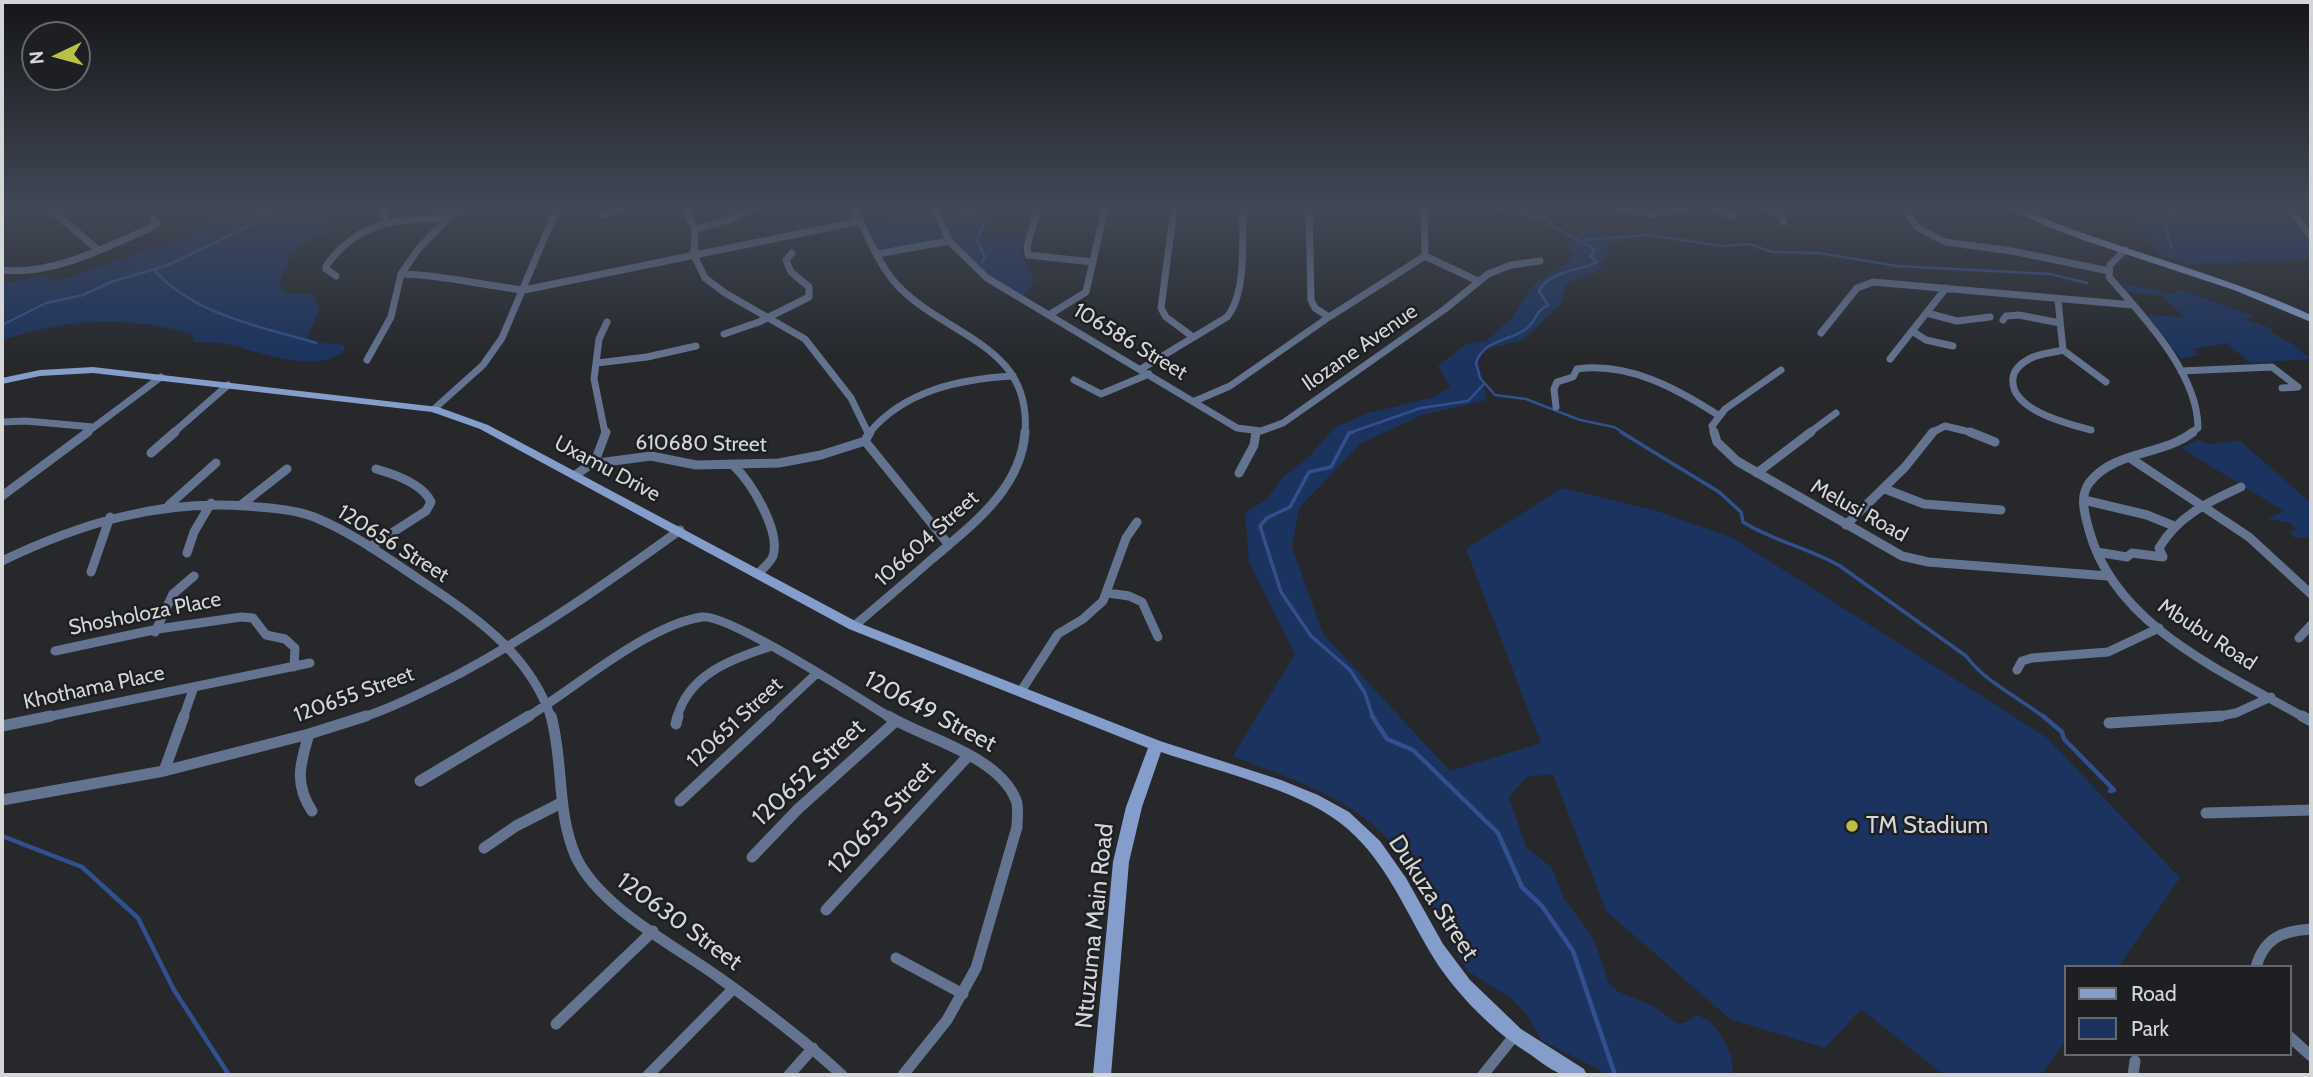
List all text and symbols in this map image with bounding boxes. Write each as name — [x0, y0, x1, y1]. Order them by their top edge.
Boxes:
north arrow — [21, 21, 91, 91]
text: N — [25, 50, 49, 65]
street label: 106586 Street — [1069, 298, 1191, 386]
street label: Ilozane Avenue — [1297, 299, 1423, 397]
street label: 610680 Street — [635, 430, 767, 458]
street label: Uxamu Drive — [550, 431, 664, 507]
street label: Melusi Road — [1806, 474, 1912, 548]
street label: 106604 Street — [870, 486, 984, 592]
street label: 120656 Street — [333, 500, 453, 588]
street label: Shosholoza Place — [67, 587, 223, 641]
street label: Mbubu Road — [2153, 594, 2261, 676]
street label: Khothama Place — [21, 661, 167, 715]
street label: 120655 Street — [291, 662, 417, 728]
street label: 120649 Street — [859, 665, 1001, 759]
street label: 120651 Street — [682, 672, 788, 774]
street label: 120652 Street — [747, 714, 871, 832]
street label: 120653 Street — [822, 756, 942, 880]
place label: TM Stadium — [1866, 812, 1988, 840]
marker: TM Stadium — [1844, 818, 1860, 834]
street label: Ntuzuma Main Road — [1070, 822, 1120, 1030]
street label: Dukuza Street — [1382, 830, 1484, 966]
street label: 120630 Street — [611, 867, 747, 977]
legend — [2064, 965, 2292, 1056]
text: Road — [2131, 981, 2177, 1006]
text: Park — [2131, 1016, 2169, 1041]

